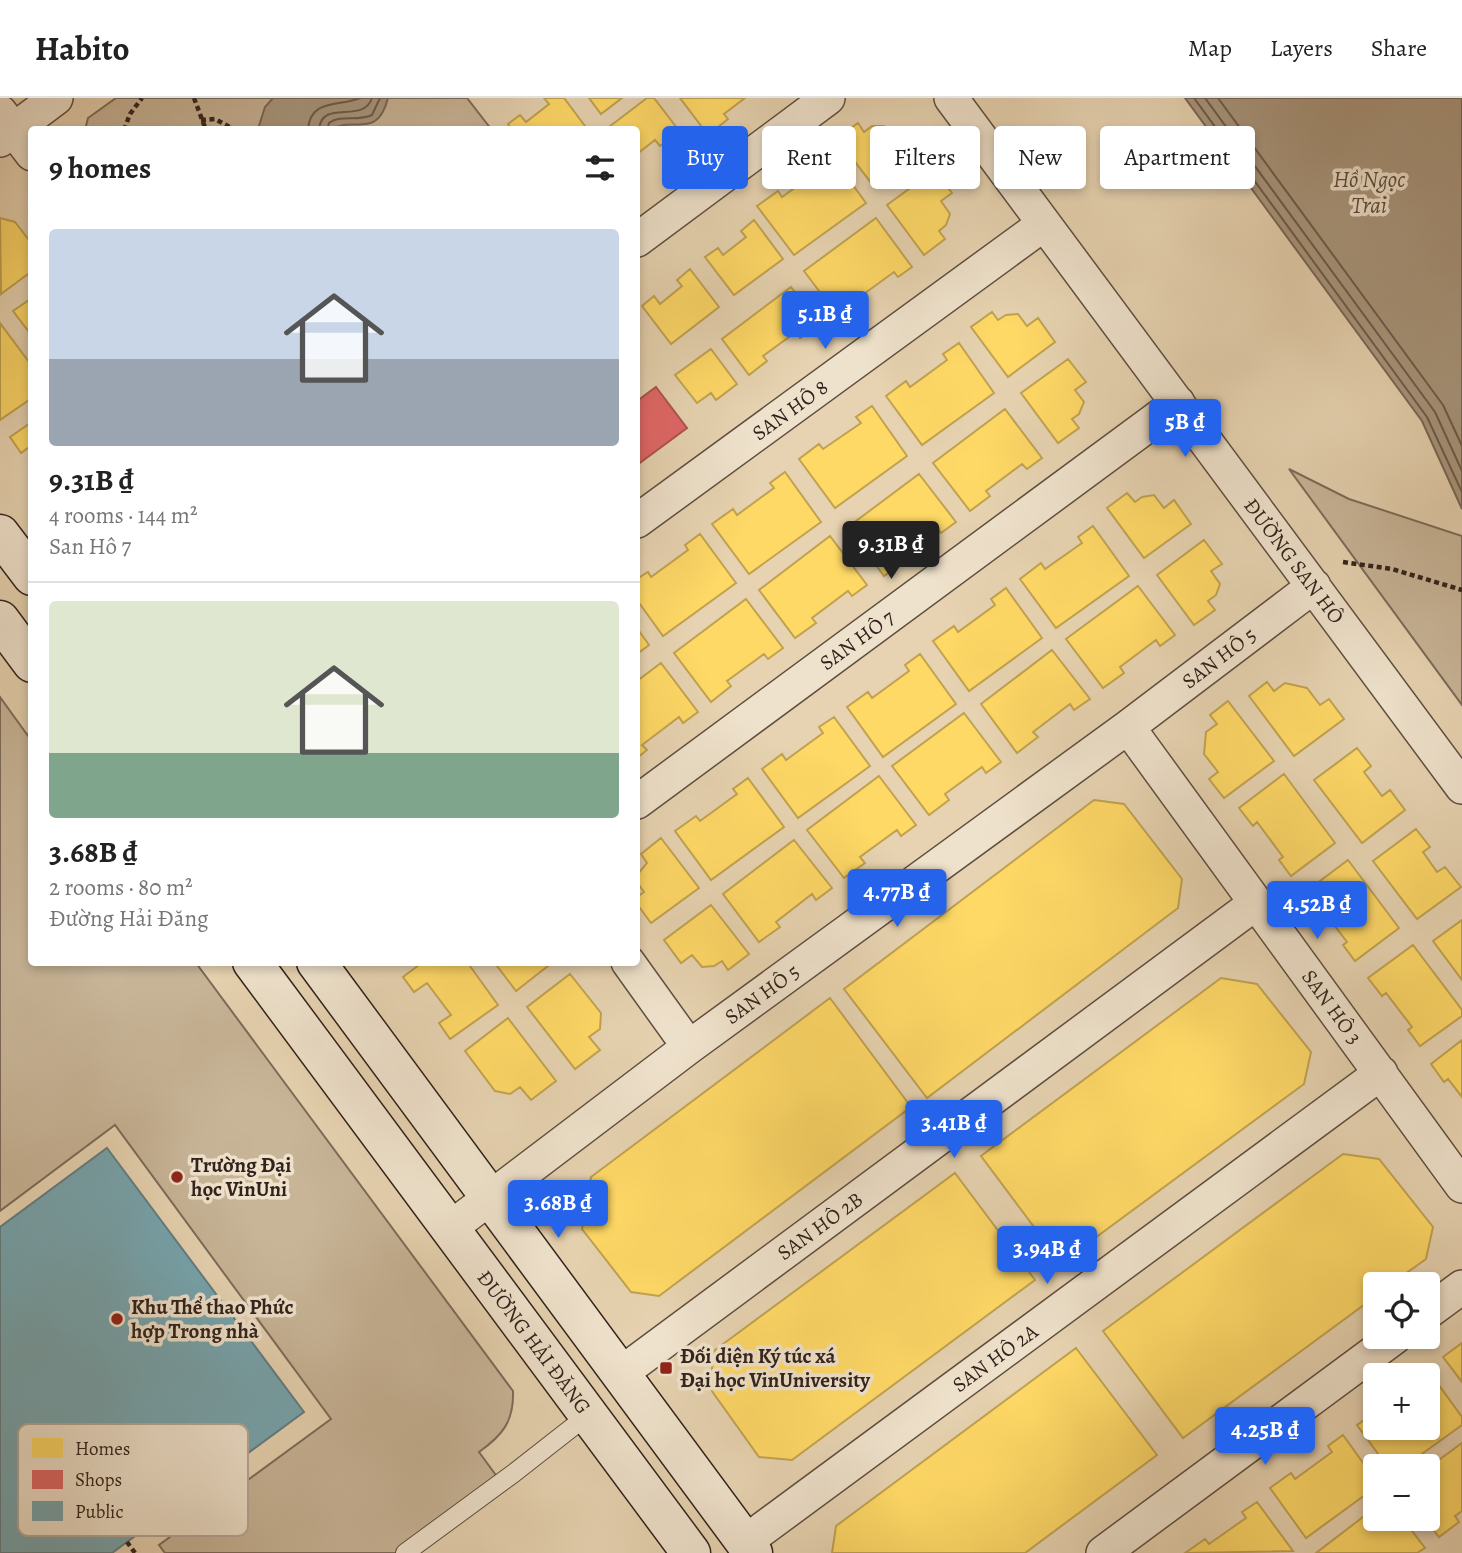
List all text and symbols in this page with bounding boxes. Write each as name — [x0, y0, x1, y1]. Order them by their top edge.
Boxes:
text: Habito — [35, 26, 130, 71]
text: Map — [1188, 32, 1232, 64]
text: Layers — [1270, 32, 1333, 64]
text: Share — [1371, 32, 1427, 64]
chip: Buy — [662, 126, 748, 189]
chip: Rent — [762, 126, 856, 189]
chip: Filters — [870, 126, 980, 189]
chip: New — [994, 126, 1086, 189]
chip: Apartment — [1100, 126, 1255, 189]
text: 9 homes — [49, 148, 151, 188]
icon: filters — [581, 149, 619, 187]
water label: Hồ Ngọc Trai — [1333, 164, 1406, 221]
icon: home — [271, 275, 397, 401]
pin: 5.1B ₫ — [768, 292, 882, 351]
text: 5.1B ₫ — [798, 298, 852, 329]
street label: SAN HÔ 8 — [746, 373, 834, 447]
pin: 5B ₫ — [1144, 400, 1226, 459]
text: 5B ₫ — [1165, 406, 1205, 437]
text: 9.31B ₫ — [49, 460, 134, 500]
street label: ĐƯỜNG SAN HÔ — [1238, 492, 1350, 630]
text: 4 rooms · 144 m² — [49, 500, 197, 531]
pin: 9.31B ₫ — [826, 522, 956, 581]
text: 9.31B ₫ — [858, 528, 924, 559]
text: San Hô 7 — [49, 531, 131, 562]
street label: SAN HÔ 7 — [814, 603, 900, 677]
street label: SAN HÔ 5 — [1176, 621, 1262, 695]
icon: home — [271, 647, 397, 773]
text: 3.68B ₫ — [49, 832, 138, 872]
pin: 4.77B ₫ — [832, 870, 962, 929]
text: 2 rooms · 80 m² — [49, 872, 193, 903]
text: 4.77B ₫ — [864, 876, 930, 907]
pin: 4.52B ₫ — [1252, 882, 1382, 941]
text: 4.52B ₫ — [1283, 888, 1351, 919]
text: Đường Hải Đăng — [49, 903, 209, 934]
street label: SAN HÔ 5 — [719, 957, 805, 1031]
street label: SAN HÔ 3 — [1295, 964, 1369, 1050]
pin: 3.41B ₫ — [889, 1100, 1019, 1160]
text: 3.41B ₫ — [921, 1107, 987, 1138]
place label: Trường Đại học VinUni — [191, 1151, 291, 1203]
marker: Trường Đại học VinUni — [169, 1169, 185, 1185]
pin: 3.68B ₫ — [493, 1180, 623, 1240]
street label: SAN HÔ 2B — [771, 1185, 869, 1267]
text: 3.68B ₫ — [524, 1187, 592, 1218]
pin: 3.94B ₫ — [982, 1226, 1112, 1286]
text: 3.94B ₫ — [1013, 1233, 1081, 1264]
street label: ĐƯỜNG HẢI ĐĂNG — [471, 1264, 597, 1420]
map controls — [1363, 1272, 1440, 1531]
button: locate — [1363, 1272, 1440, 1349]
place label: Khu Thể thao Phức hợp Trong nhà — [131, 1293, 294, 1345]
marker: Khu Thể thao Phức hợp Trong nhà — [109, 1311, 125, 1327]
street label: SAN HÔ 2A — [947, 1317, 1044, 1399]
place label: Đối diện Ký túc xá Đại học VinUniversity — [680, 1342, 871, 1394]
marker: Đối diện Ký túc xá Đại học VinUniversity — [658, 1360, 674, 1376]
button: + — [1363, 1363, 1440, 1440]
pin: 4.25B ₫ — [1200, 1408, 1330, 1467]
text: 4.25B ₫ — [1231, 1414, 1299, 1445]
legend — [18, 1424, 248, 1536]
text: Homes — [75, 1436, 130, 1462]
button: − — [1363, 1454, 1440, 1531]
text: Shops — [75, 1467, 122, 1493]
text: Public — [75, 1499, 123, 1525]

